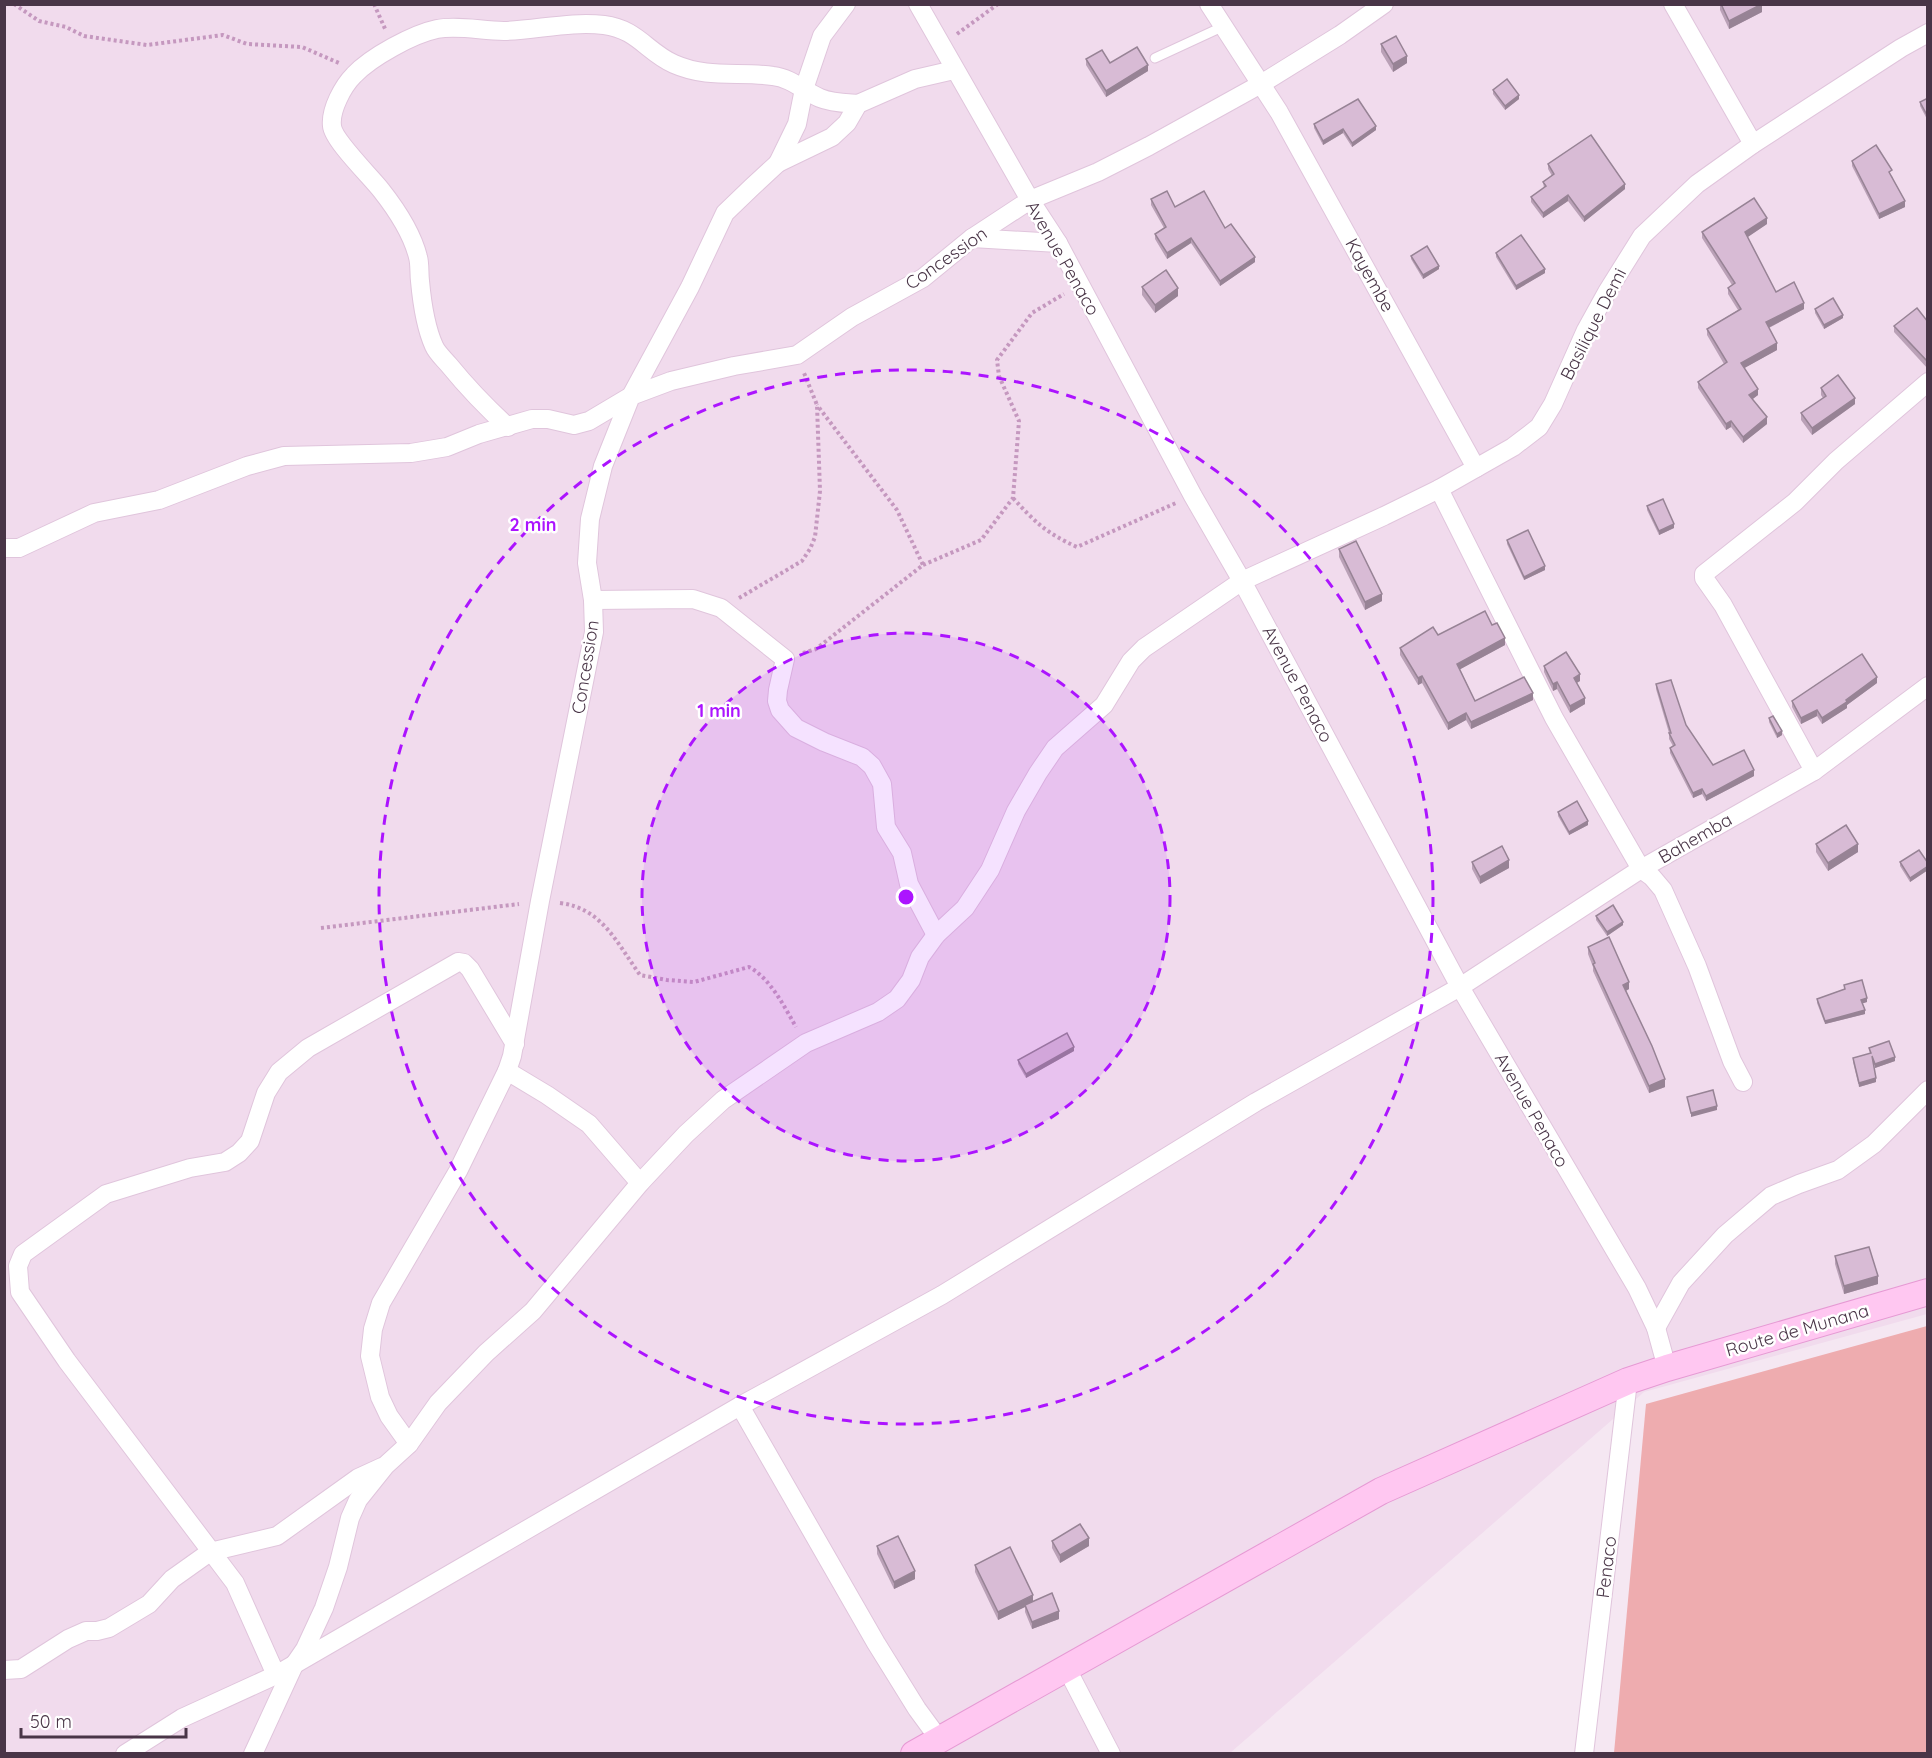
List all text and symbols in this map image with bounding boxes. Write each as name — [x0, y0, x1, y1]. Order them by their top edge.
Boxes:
street label: Avenue Penaco — [1021, 197, 1105, 319]
street label: Concession — [901, 221, 991, 295]
street label: Kayembe — [1340, 234, 1400, 316]
street label: Basilique Demi — [1555, 264, 1631, 384]
text: 2 min — [510, 513, 556, 536]
street label: Concession — [566, 619, 604, 715]
street label: Avenue Penaco — [1258, 622, 1338, 746]
text: 1 min — [697, 699, 741, 722]
street label: Bahemba — [1654, 808, 1736, 868]
centre of rings — [896, 887, 916, 907]
street label: Avenue Penaco — [1490, 1049, 1574, 1171]
street label: Route de Munana — [1723, 1299, 1871, 1361]
street label: Penaco — [1591, 1535, 1621, 1599]
scale bar — [21, 1701, 186, 1739]
text: 50 m — [30, 1710, 72, 1733]

